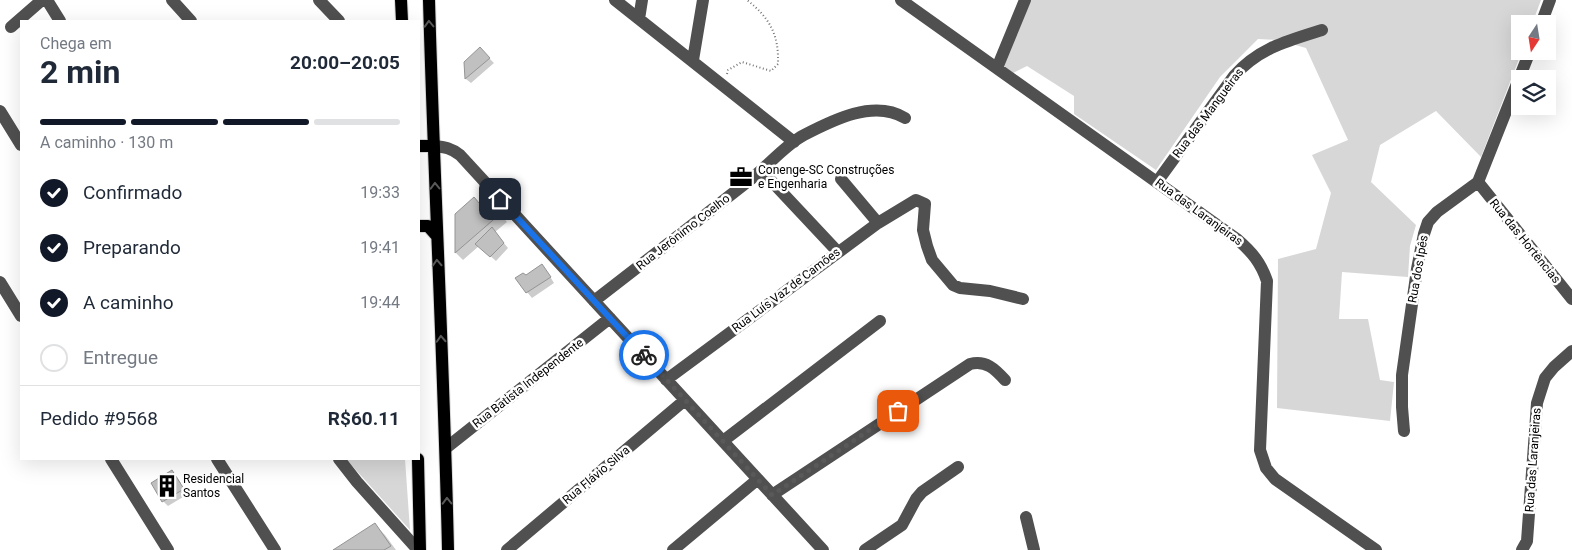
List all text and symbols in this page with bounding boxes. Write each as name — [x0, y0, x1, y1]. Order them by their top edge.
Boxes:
north arrow — [1511, 15, 1556, 60]
map controls — [1511, 15, 1556, 115]
one-way arrow — [424, 20, 435, 28]
text: Chega em — [40, 34, 112, 53]
text: 20:00–20:05 — [290, 51, 400, 74]
text: 2 min — [40, 53, 120, 91]
street label: Rua das Mangueiras — [1170, 65, 1246, 161]
button: layers — [1511, 70, 1556, 115]
text: A caminho · 130 m — [40, 133, 173, 152]
place label: Conenge-SC Construções e Engenharia — [758, 163, 894, 191]
office icon: Conenge-SC Construções e Engenharia — [728, 164, 754, 190]
street label: Rua das Laranjeiras — [1153, 176, 1245, 248]
pin — [479, 178, 521, 220]
icon: check — [40, 179, 68, 207]
text: Confirmado — [83, 181, 182, 204]
one-way arrow — [430, 182, 440, 190]
text: 19:33 — [360, 183, 400, 202]
icon: home — [486, 185, 514, 213]
street label: Rua Jerônimo Coelho — [634, 191, 733, 273]
street label: Rua das Hortências — [1487, 196, 1563, 286]
icon: check — [40, 234, 68, 262]
street label: Rua dos Ipês — [1405, 234, 1431, 304]
text: Preparando — [83, 236, 181, 259]
text: 19:41 — [360, 238, 400, 257]
street label: Rua Luís Vaz de Camões — [729, 245, 843, 335]
one-way arrow — [432, 259, 443, 267]
icon: check — [40, 289, 68, 317]
text: A caminho — [83, 291, 173, 314]
text: 19:44 — [360, 293, 400, 312]
courier — [619, 330, 669, 380]
one-way arrow — [435, 335, 446, 343]
street label: Rua Batista Independente — [470, 335, 586, 431]
icon: bike — [630, 341, 658, 369]
text: Entregue — [83, 346, 158, 369]
pin — [877, 390, 919, 432]
icon: bag — [884, 397, 912, 425]
text: Pedido #9568 — [40, 407, 158, 430]
text: R$60.11 — [328, 407, 400, 430]
street label: Rua das Laranjeiras — [1522, 407, 1544, 513]
street label: Rua Flávio Silva — [560, 443, 632, 507]
place label: Residencial Santos — [183, 472, 244, 500]
building icon: Residencial Santos — [154, 473, 180, 499]
one-way arrow — [442, 497, 452, 505]

